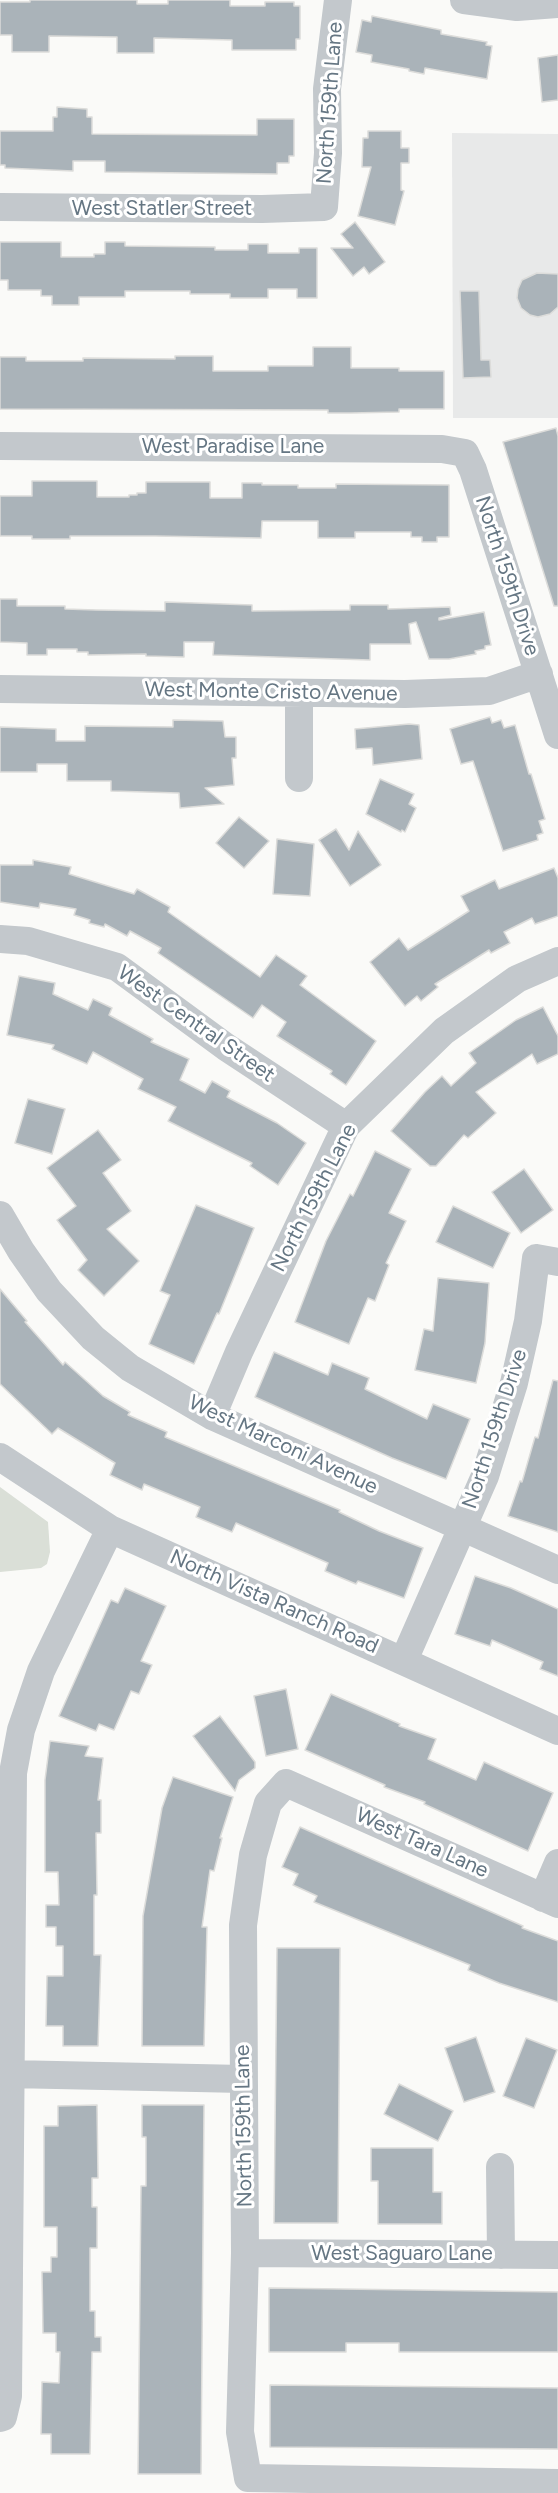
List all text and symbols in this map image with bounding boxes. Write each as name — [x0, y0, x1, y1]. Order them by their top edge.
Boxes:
street label: North 159th Lane — [312, 21, 348, 185]
street label: West Statler Street — [72, 196, 252, 222]
street label: West Paradise Lane — [142, 434, 324, 460]
street label: North 159th Drive — [469, 493, 545, 659]
street label: West Monte Cristo Avenue — [144, 677, 398, 707]
street label: West Central Street — [112, 960, 280, 1088]
street label: North 159th Lane — [266, 1120, 362, 1276]
street label: North 159th Drive — [457, 1346, 533, 1512]
street label: West Marconi Avenue — [185, 1390, 381, 1500]
street label: North Vista Ranch Road — [166, 1545, 382, 1659]
street label: West Tara Lane — [352, 1803, 492, 1883]
street label: North 159th Lane — [230, 2044, 258, 2208]
street label: West Saguaro Lane — [311, 2241, 493, 2267]

